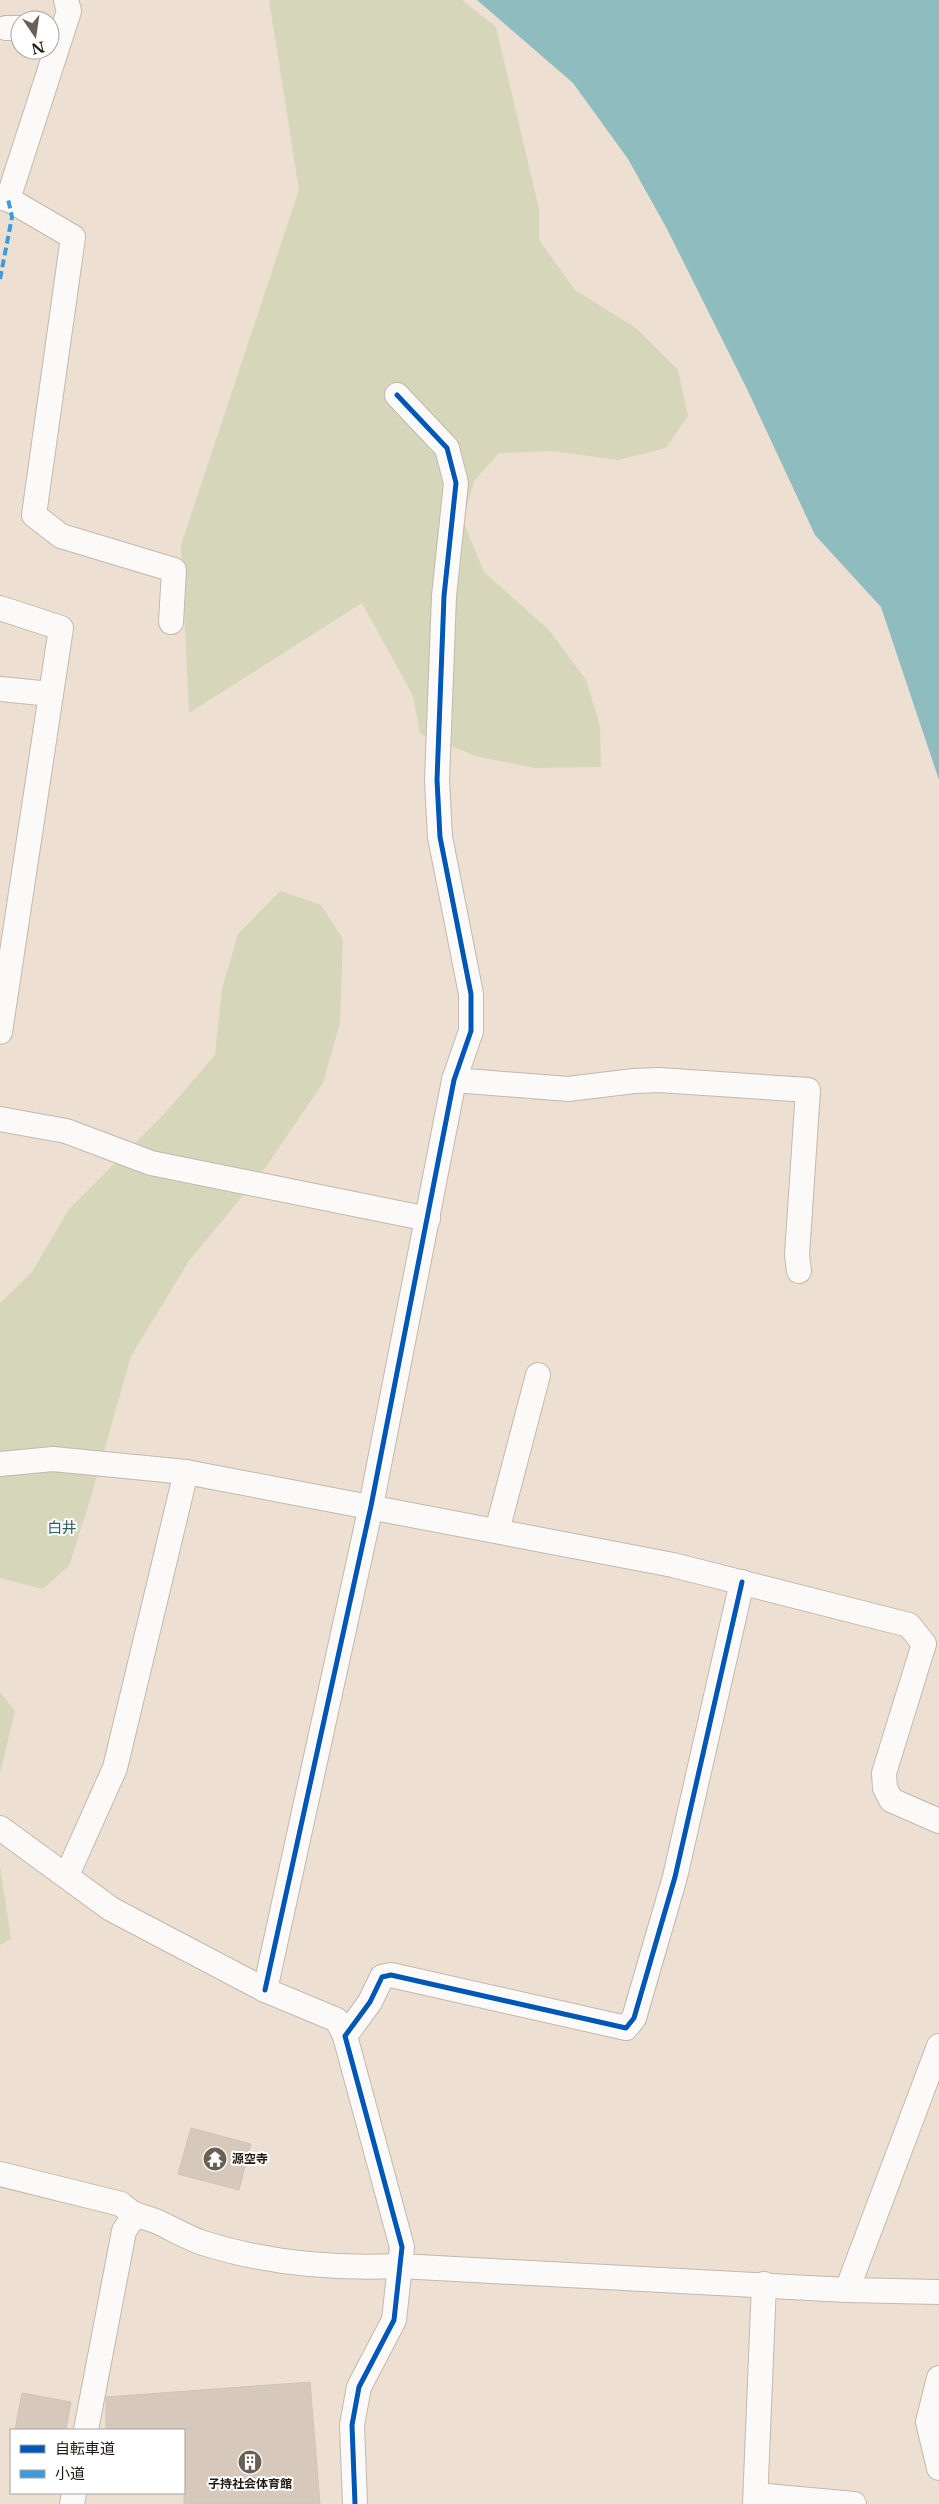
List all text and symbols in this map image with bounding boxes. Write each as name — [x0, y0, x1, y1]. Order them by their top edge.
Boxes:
north arrow — [10, 10, 60, 60]
text: N — [29, 37, 46, 58]
district label: 白井 — [47, 1518, 77, 1537]
temple icon: 源空寺 — [202, 2146, 228, 2172]
place label: 源空寺 — [232, 2151, 268, 2166]
legend — [10, 2429, 185, 2494]
text: 自転車道 — [55, 2439, 115, 2458]
building icon: 子持社会体育館 — [237, 2449, 263, 2475]
text: 小道 — [55, 2464, 85, 2483]
place label: 子持社会体育館 — [208, 2476, 292, 2491]

